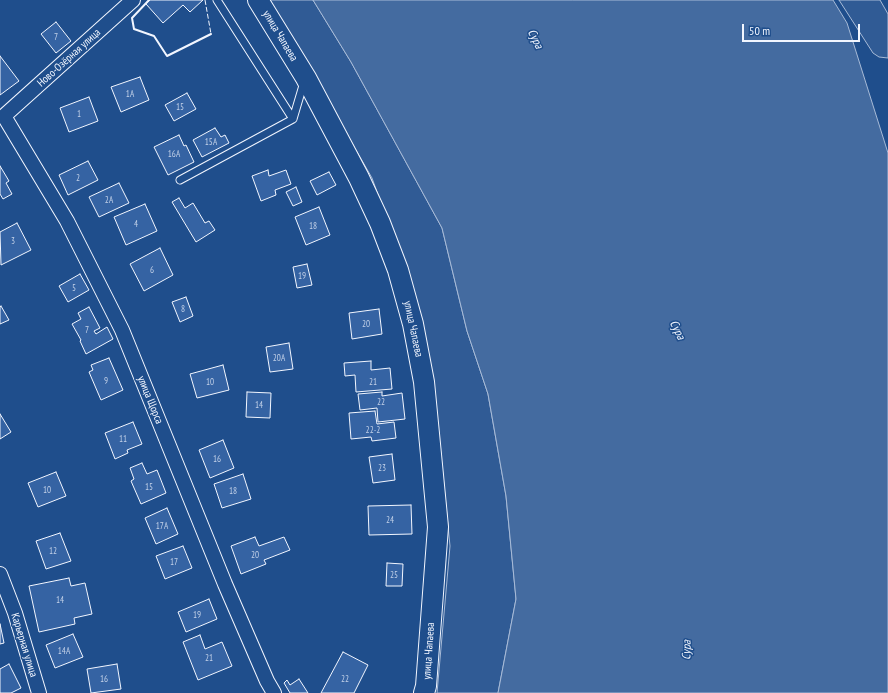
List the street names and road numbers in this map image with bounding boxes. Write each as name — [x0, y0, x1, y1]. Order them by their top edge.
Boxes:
street label: улица Чапаева — [260, 8, 300, 64]
street label: Ново-Озёрная улица — [35, 26, 103, 90]
street label: улица Чапаева — [401, 300, 425, 358]
street label: улица Щорса — [134, 374, 166, 426]
street label: Карьерная улица — [8, 611, 40, 679]
street label: улица Чапаева — [420, 622, 438, 680]

